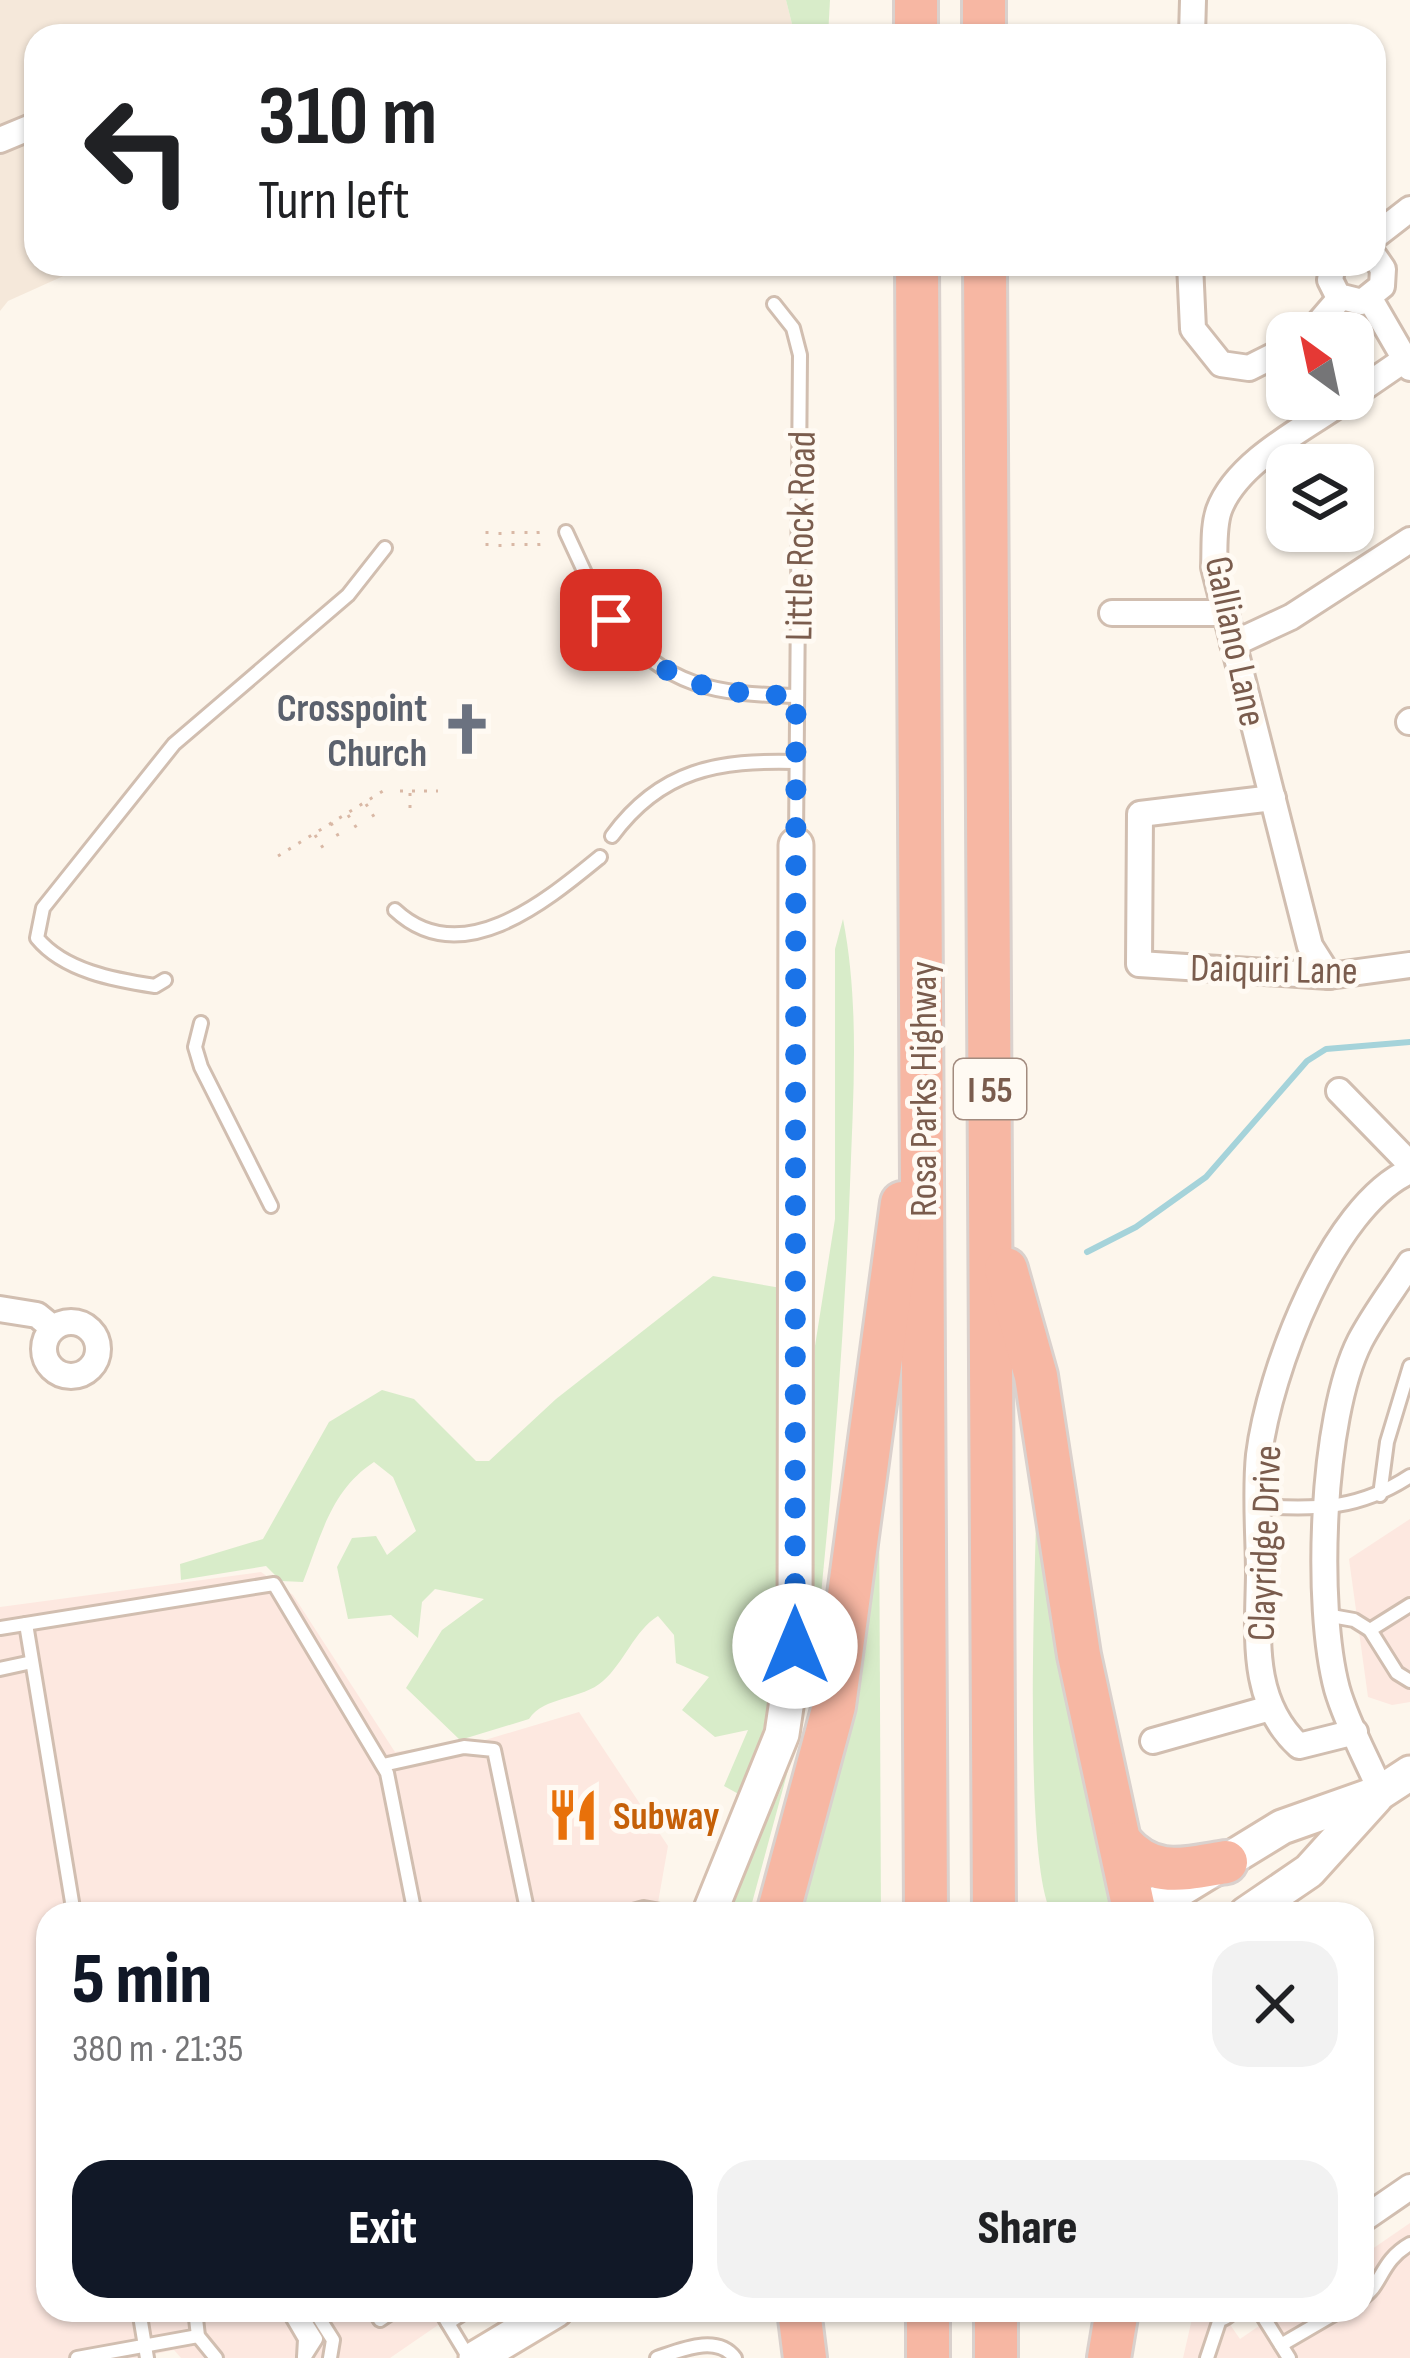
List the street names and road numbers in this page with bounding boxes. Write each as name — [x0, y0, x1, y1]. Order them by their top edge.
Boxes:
street label: Little Rock Road — [776, 431, 827, 641]
street label: Galliano Lane — [1194, 552, 1276, 731]
street label: Daiquiri Lane — [1190, 946, 1358, 995]
street label: Rosa Parks Highway — [901, 961, 948, 1217]
road number: I 55 — [954, 1059, 1026, 1119]
street label: Clayridge Drive — [1239, 1444, 1292, 1642]

